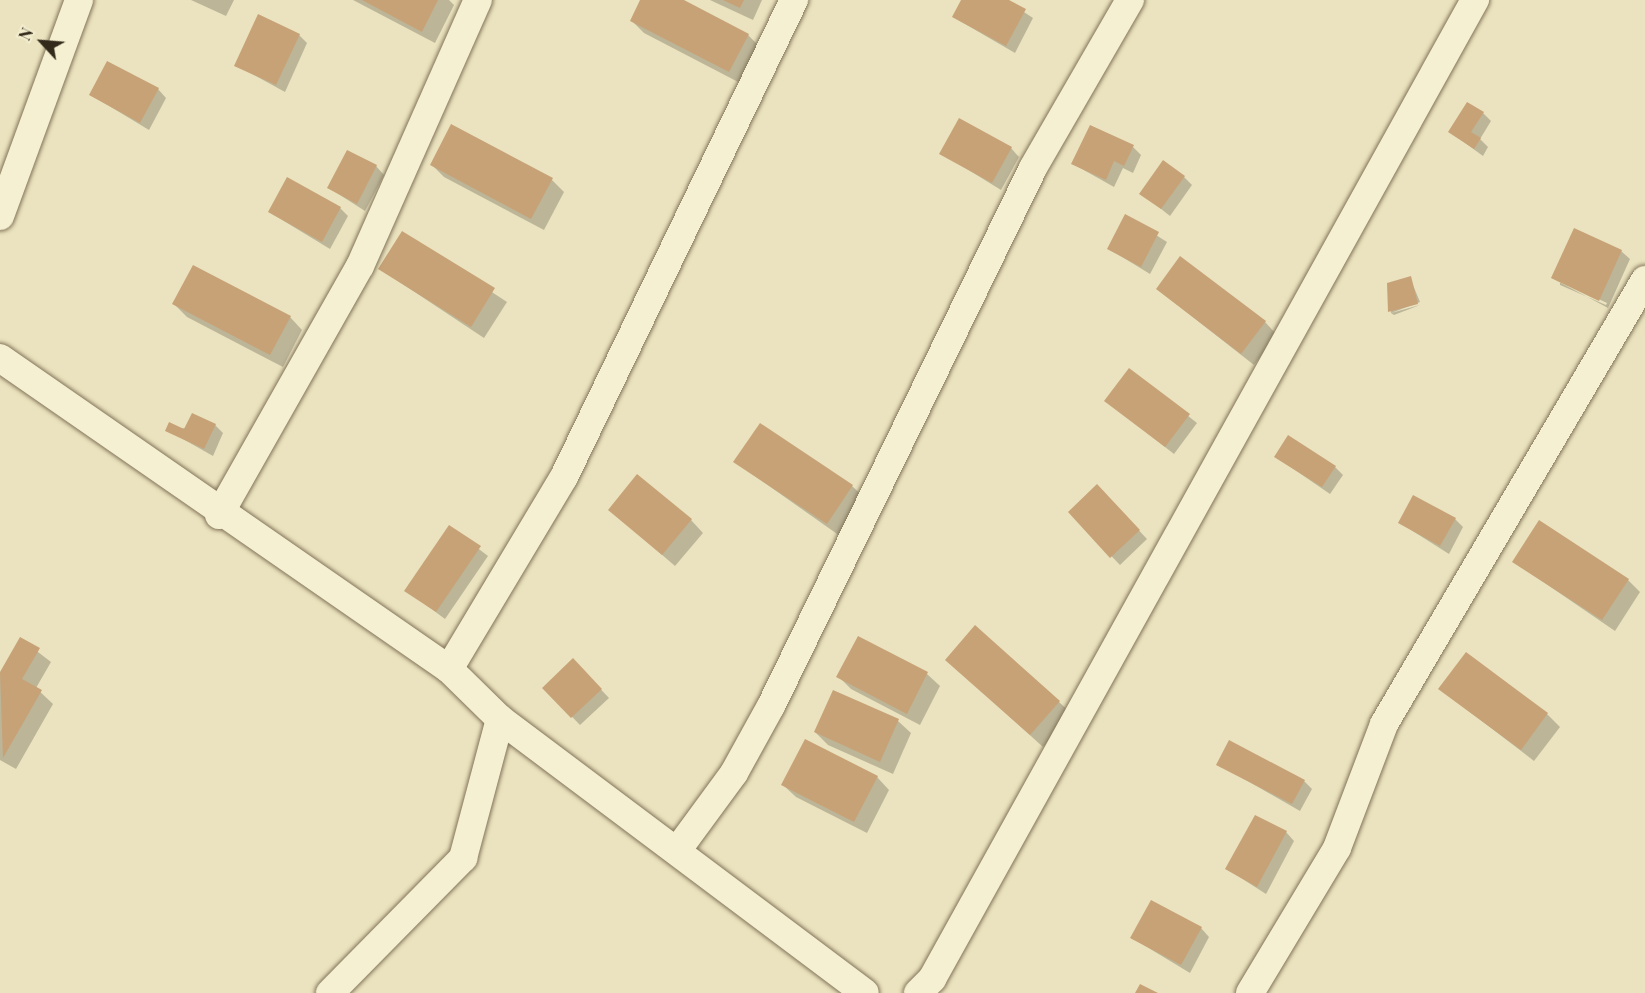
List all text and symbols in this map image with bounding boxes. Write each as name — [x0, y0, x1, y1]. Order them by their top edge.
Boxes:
north arrow — [12, 12, 72, 72]
text: N — [13, 24, 37, 44]

